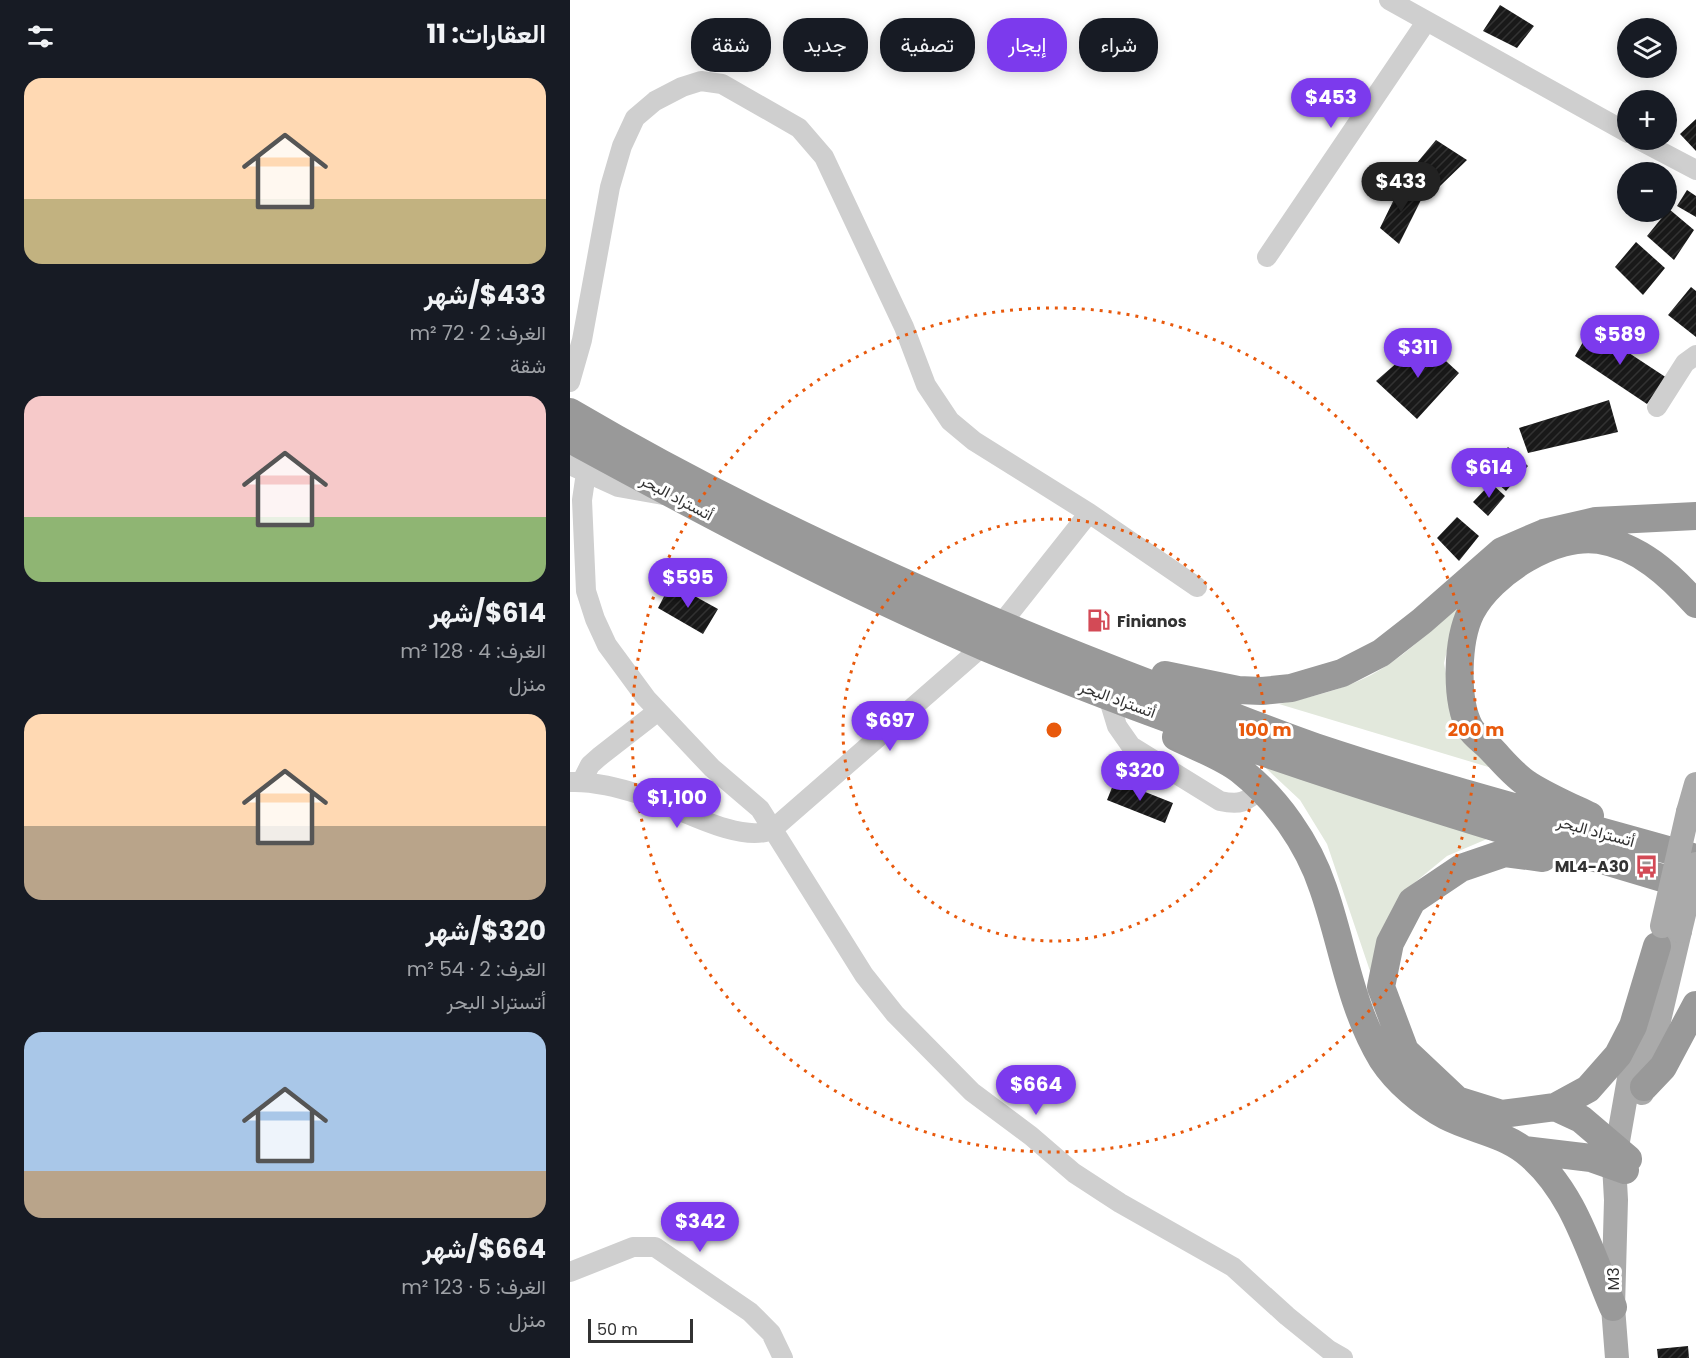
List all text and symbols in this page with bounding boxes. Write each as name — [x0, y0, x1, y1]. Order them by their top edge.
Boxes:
text: العقارات: 11 — [426, 16, 546, 52]
chip: شقة — [691, 18, 771, 72]
chip: جديد — [783, 18, 868, 72]
chip: تصفية — [880, 18, 975, 72]
chip: إيجار — [987, 18, 1067, 72]
chip: شراء — [1079, 18, 1158, 72]
map controls — [1617, 18, 1677, 222]
button: layers — [1617, 18, 1677, 78]
icon: filters — [24, 20, 57, 53]
pin: $453 — [1295, 78, 1367, 129]
text: $453 — [1305, 83, 1357, 111]
button: + — [1617, 90, 1677, 150]
icon: home — [231, 117, 339, 225]
pin: $433 — [1365, 162, 1437, 213]
button: − — [1617, 162, 1677, 222]
text: $433 — [1376, 167, 1426, 195]
text: $433/شهر — [424, 277, 546, 313]
pin: $589 — [1584, 315, 1656, 366]
text: الغرف: 2 · 72 m² — [409, 319, 546, 347]
text: $589 — [1594, 320, 1646, 348]
pin: $311 — [1382, 328, 1454, 379]
text: $311 — [1398, 333, 1438, 361]
text: شقة — [510, 352, 546, 380]
icon: home — [231, 435, 339, 543]
pin: $614 — [1453, 448, 1525, 499]
text: $614 — [1466, 453, 1512, 481]
street label: أتستراد البحر — [635, 468, 718, 526]
pin: $595 — [652, 558, 724, 609]
text: $595 — [662, 563, 714, 591]
text: $614/شهر — [429, 595, 546, 631]
fuel station icon: Finianos — [1086, 608, 1112, 634]
place label: Finianos — [1117, 610, 1187, 633]
text: الغرف: 4 · 128 m² — [400, 637, 546, 665]
text: منزل — [509, 670, 546, 698]
street label: أتستراد البحر — [1076, 675, 1159, 724]
pin: $697 — [854, 701, 926, 752]
text: $697 — [866, 706, 914, 734]
text: 100 m — [1238, 717, 1292, 742]
text: 200 m — [1448, 717, 1504, 742]
centre of rings — [1044, 720, 1064, 740]
pin: $320 — [1104, 751, 1176, 802]
icon: home — [231, 753, 339, 861]
text: $320 — [1115, 756, 1165, 784]
pin: $1,100 — [628, 778, 726, 829]
text: $1,100 — [647, 783, 707, 811]
street label: أتستراد البحر — [1554, 810, 1638, 853]
bus stop icon: ML4-A30 — [1634, 853, 1660, 879]
place label: ML4-A30 — [1555, 855, 1629, 878]
text: $320/شهر — [426, 913, 546, 949]
text: الغرف: 2 · 54 m² — [407, 955, 546, 983]
text: أتستراد البحر — [447, 988, 546, 1016]
pin: $664 — [1000, 1065, 1072, 1116]
text: $664 — [1010, 1070, 1062, 1098]
icon: home — [231, 1071, 339, 1179]
pin: $342 — [664, 1202, 736, 1253]
text: $342 — [675, 1207, 725, 1235]
text: $664/شهر — [422, 1231, 546, 1267]
street label: M3 — [1602, 1267, 1625, 1291]
text: الغرف: 5 · 123 m² — [401, 1273, 546, 1301]
text: منزل — [509, 1306, 546, 1334]
scale bar — [588, 1316, 693, 1344]
text: 50 m — [597, 1318, 638, 1341]

